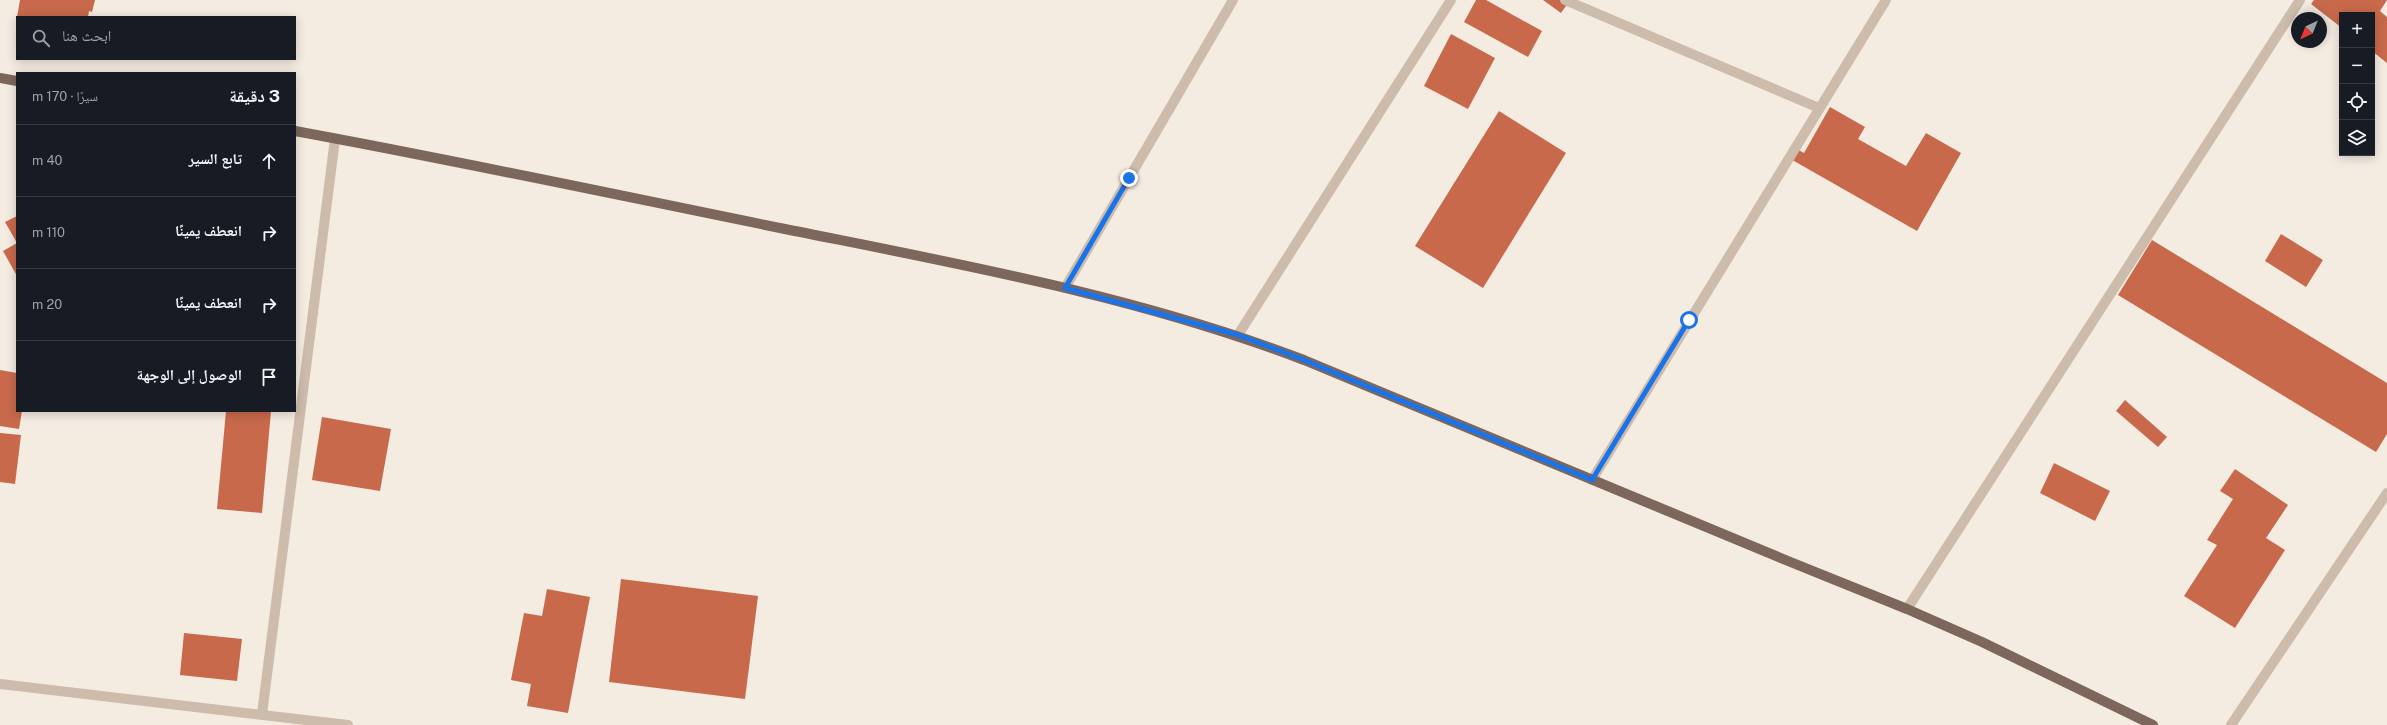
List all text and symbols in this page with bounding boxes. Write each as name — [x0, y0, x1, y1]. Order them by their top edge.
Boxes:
north arrow — [2291, 12, 2327, 48]
map controls — [2339, 12, 2375, 156]
button: + — [2339, 12, 2375, 48]
search box — [16, 16, 296, 60]
icon: search — [30, 27, 52, 49]
text: ابحث هنا — [62, 27, 111, 44]
button: − — [2339, 48, 2375, 84]
button: locate — [2339, 84, 2375, 120]
text: 3 دقيقة — [229, 86, 280, 106]
text: سيرًا · 170 m — [32, 89, 98, 104]
button: layers — [2339, 120, 2375, 156]
text: تابع السير — [189, 150, 242, 167]
icon: ahead — [258, 150, 280, 172]
text: 40 m — [32, 153, 63, 168]
route end — [1120, 169, 1138, 187]
text: انعطف يمينًا — [175, 222, 242, 239]
icon: right — [258, 222, 280, 244]
text: 110 m — [32, 225, 65, 240]
text: انعطف يمينًا — [175, 294, 242, 311]
icon: right — [258, 294, 280, 316]
text: 20 m — [32, 297, 62, 312]
route start — [1680, 311, 1698, 329]
text: الوصول إلى الوجهة — [137, 366, 242, 383]
icon: arrive — [258, 366, 280, 388]

